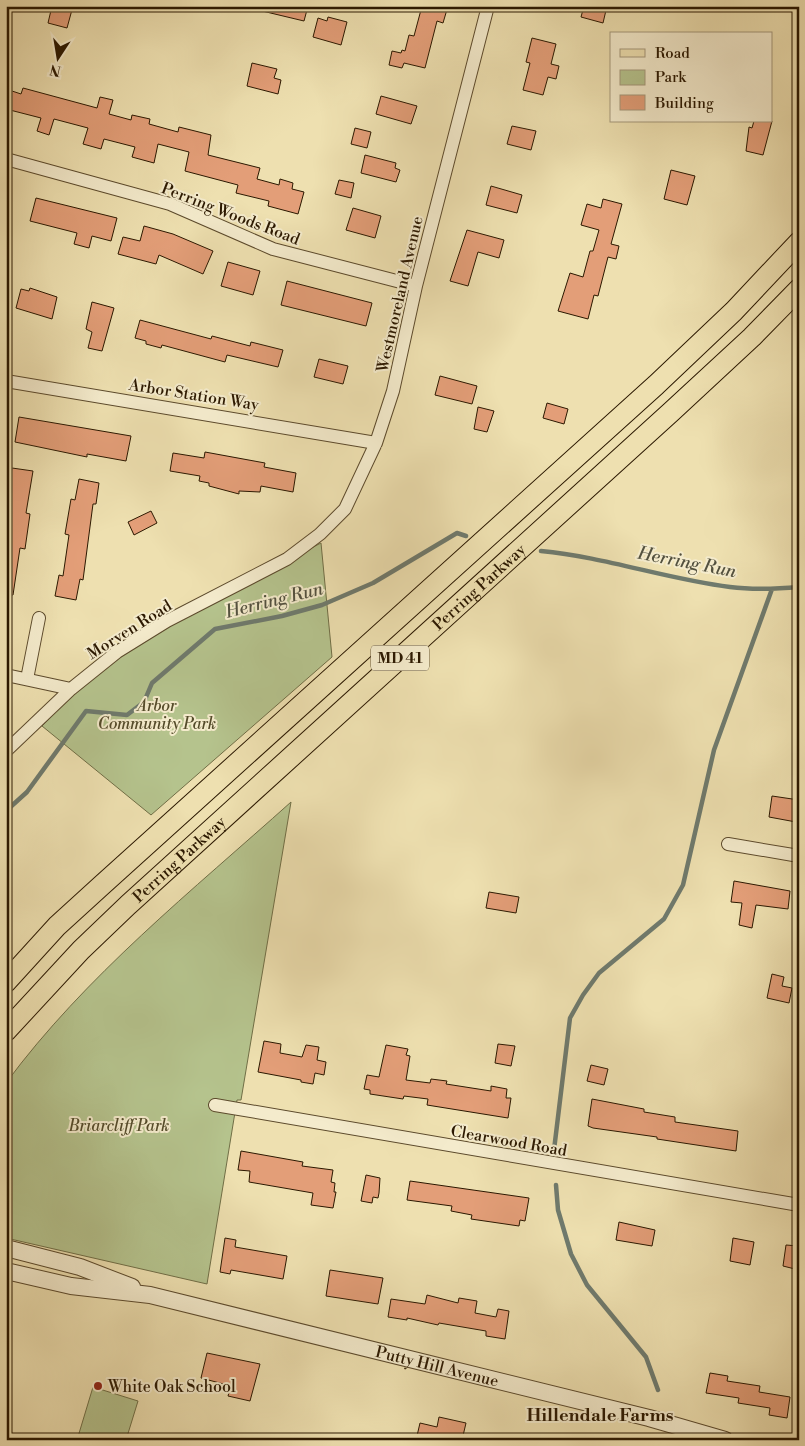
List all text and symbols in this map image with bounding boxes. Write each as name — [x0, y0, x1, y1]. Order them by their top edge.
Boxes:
north arrow — [32, 32, 82, 82]
legend — [610, 32, 772, 122]
text: Road — [655, 44, 690, 63]
text: N — [48, 60, 63, 80]
text: Park — [655, 68, 687, 87]
text: Building — [654, 94, 714, 113]
street label: Perring Woods Road — [159, 178, 303, 250]
street label: Westmoreland Avenue — [372, 214, 428, 375]
street label: Arbor Station Way — [126, 375, 260, 415]
street label: Perring Parkway — [428, 540, 530, 635]
water label: Herring Run — [635, 541, 739, 583]
water label: Herring Run — [222, 577, 326, 624]
street label: Morven Road — [83, 596, 176, 664]
road number: MD 41 — [371, 646, 429, 670]
park label: Arbor Community Park — [98, 696, 216, 734]
street label: Perring Parkway — [129, 812, 230, 907]
park label: Briarcliff Park — [68, 1116, 170, 1136]
street label: Clearwood Road — [449, 1121, 569, 1161]
street label: Putty Hill Avenue — [373, 1342, 501, 1392]
place label: White Oak School — [107, 1377, 236, 1397]
marker: White Oak School — [92, 1380, 104, 1392]
district label: Hillendale Farms — [526, 1404, 674, 1427]

